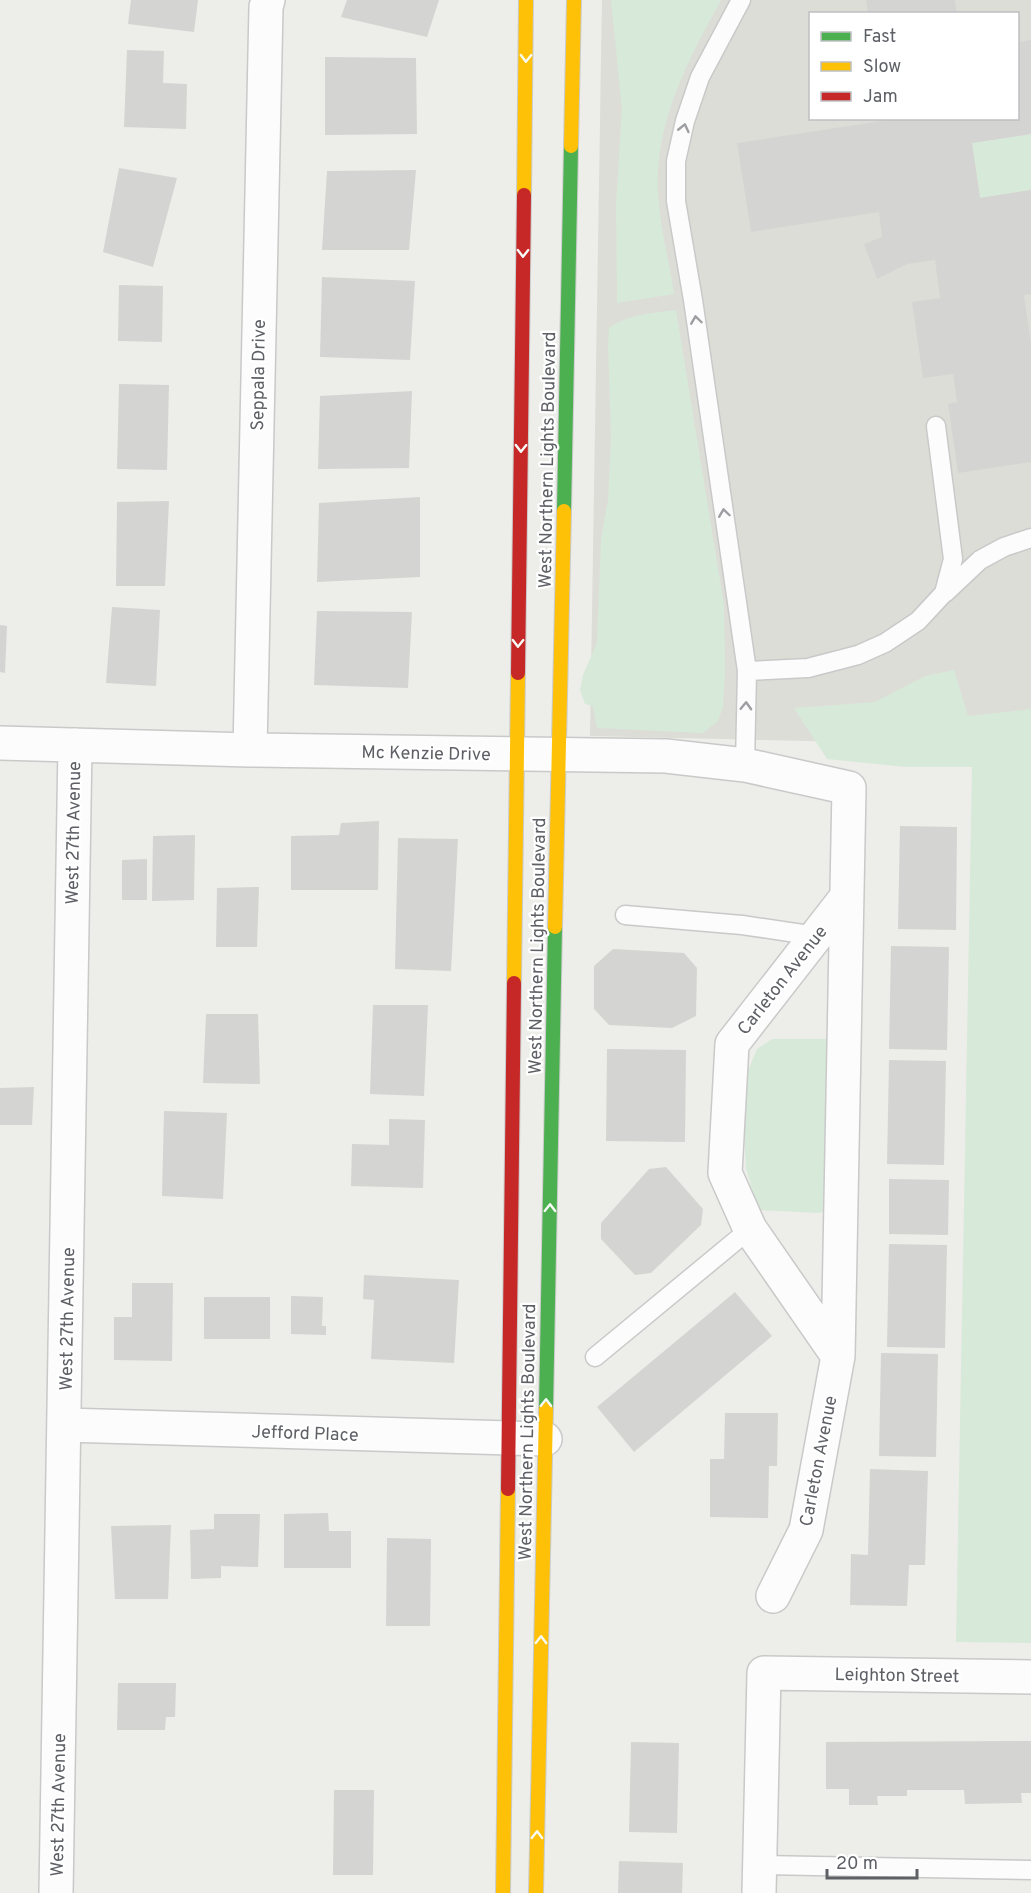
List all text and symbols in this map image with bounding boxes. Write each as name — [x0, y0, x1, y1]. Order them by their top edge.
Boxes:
legend — [809, 12, 1019, 120]
text: Fast — [863, 26, 896, 49]
one-way arrow — [519, 54, 532, 63]
text: Slow — [863, 56, 901, 79]
text: Jam — [863, 86, 898, 109]
one-way arrow — [676, 123, 689, 133]
one-way arrow — [517, 249, 529, 258]
one-way arrow — [691, 315, 703, 325]
street label: Seppala Drive — [247, 319, 272, 431]
street label: West Northern Lights Boulevard — [535, 331, 562, 589]
one-way arrow — [515, 444, 527, 453]
one-way arrow — [719, 508, 731, 518]
one-way arrow — [512, 639, 524, 648]
one-way arrow — [740, 702, 753, 711]
street label: Mc Kenzie Drive — [361, 742, 491, 767]
street label: West 27th Avenue — [62, 761, 87, 905]
street label: West Northern Lights Boulevard — [525, 817, 552, 1075]
street label: Carleton Avenue — [733, 921, 833, 1040]
one-way arrow — [544, 1203, 556, 1212]
street label: West 27th Avenue — [56, 1247, 81, 1391]
street label: West Northern Lights Boulevard — [515, 1303, 542, 1561]
street label: Carleton Avenue — [796, 1394, 843, 1529]
one-way arrow — [540, 1398, 552, 1407]
street label: Jefford Place — [251, 1421, 359, 1448]
one-way arrow — [535, 1635, 547, 1644]
street label: Leighton Street — [834, 1664, 960, 1689]
street label: West 27th Avenue — [47, 1733, 72, 1877]
one-way arrow — [531, 1830, 543, 1839]
scale bar — [827, 1842, 917, 1880]
text: 20 m — [836, 1853, 878, 1876]

